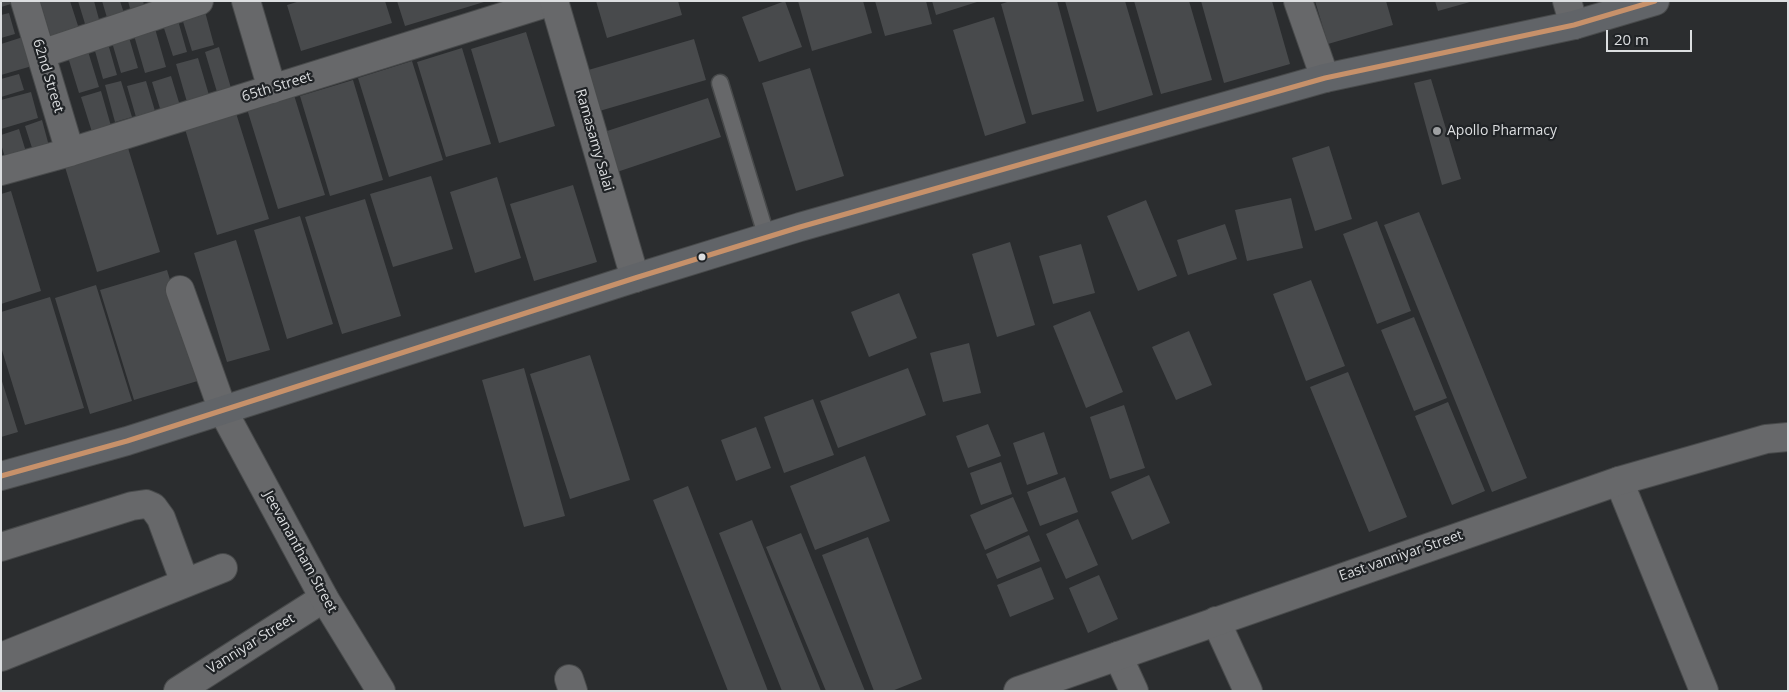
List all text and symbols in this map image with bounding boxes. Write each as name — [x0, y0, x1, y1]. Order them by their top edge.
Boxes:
scale bar — [1609, 20, 1695, 52]
text: 20 m — [1614, 29, 1649, 49]
street label: 62nd Street — [29, 37, 67, 115]
street label: 65th Street — [240, 68, 314, 106]
street label: Ramasamy Salai — [571, 87, 617, 193]
place label: Apollo Pharmacy — [1447, 123, 1557, 139]
marker: Apollo Pharmacy — [1431, 125, 1443, 137]
unlabelled marker — [697, 252, 707, 262]
street label: Jeevanantham Street — [260, 488, 340, 616]
street label: East vanniyar Street — [1337, 527, 1465, 585]
street label: Vanniyar Street — [204, 610, 298, 678]

